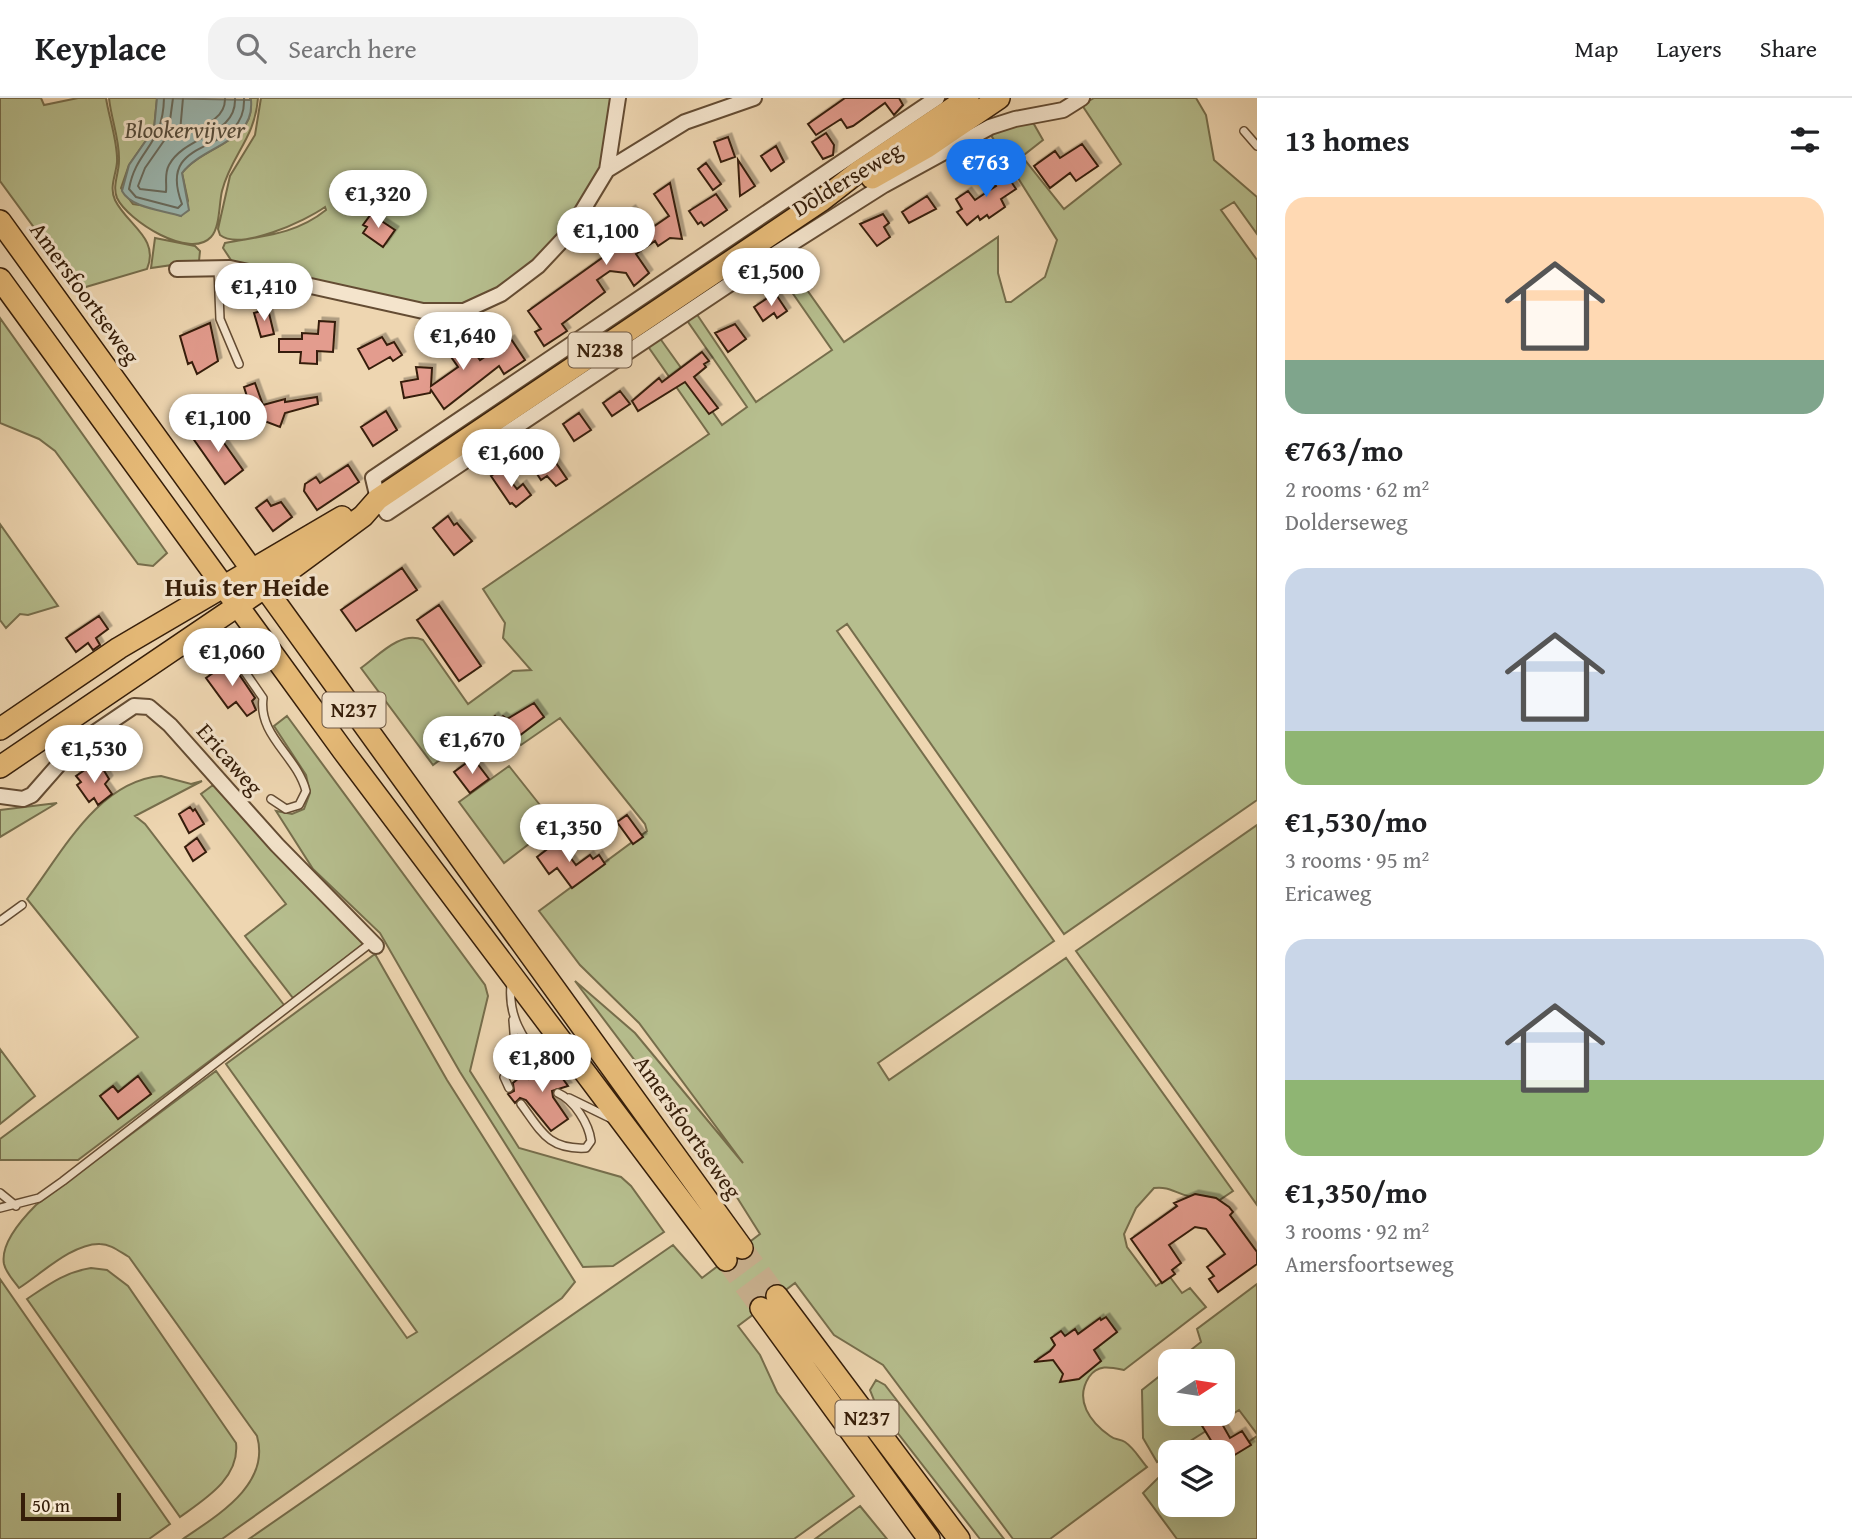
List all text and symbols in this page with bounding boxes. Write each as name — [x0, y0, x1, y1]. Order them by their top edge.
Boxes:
search box — [208, 17, 698, 80]
text: Keyplace — [35, 24, 166, 72]
icon: search — [232, 29, 270, 67]
text: Search here — [288, 29, 417, 68]
text: Map — [1575, 31, 1618, 66]
text: Layers — [1656, 31, 1722, 66]
text: Share — [1760, 31, 1817, 66]
water label: Blookervijver — [124, 112, 246, 147]
text: 13 homes — [1285, 118, 1410, 162]
icon: filters — [1786, 121, 1824, 159]
street label: Dolderseweg — [786, 133, 908, 224]
pin: €763 — [945, 140, 1027, 199]
text: €763 — [962, 145, 1010, 178]
pin: €1,320 — [321, 170, 435, 230]
text: €1,320 — [345, 176, 411, 209]
pin: €1,100 — [549, 208, 663, 267]
text: €1,100 — [573, 213, 639, 246]
street label: Amersfoortseweg — [22, 215, 149, 371]
icon: home — [1492, 243, 1618, 369]
pin: €1,500 — [714, 248, 828, 308]
text: €1,500 — [738, 254, 804, 287]
pin: €1,410 — [207, 264, 321, 323]
text: €1,410 — [231, 269, 297, 302]
pin: €1,640 — [406, 313, 520, 372]
text: €1,640 — [430, 318, 496, 351]
road number: N238 — [568, 332, 632, 368]
pin: €1,100 — [161, 394, 275, 454]
text: €1,100 — [185, 400, 251, 433]
text: €763/mo — [1285, 428, 1403, 472]
pin: €1,600 — [454, 430, 568, 489]
text: €1,600 — [478, 435, 544, 468]
text: 2 rooms · 62 m² — [1285, 472, 1429, 505]
text: Dolderseweg — [1285, 505, 1408, 538]
district label: Huis ter Heide — [165, 567, 330, 606]
icon: home — [1492, 614, 1618, 740]
pin: €1,060 — [175, 628, 289, 688]
text: €1,060 — [199, 634, 265, 667]
road number: N237 — [322, 692, 386, 728]
street label: Ericaweg — [190, 715, 272, 803]
pin: €1,670 — [415, 716, 529, 776]
text: €1,670 — [439, 722, 505, 755]
pin: €1,530 — [37, 726, 151, 785]
text: €1,530 — [61, 731, 127, 764]
text: €1,530/mo — [1285, 799, 1427, 843]
pin: €1,350 — [512, 804, 626, 864]
text: €1,350 — [536, 810, 602, 843]
text: 3 rooms · 95 m² — [1285, 843, 1429, 876]
text: Ericaweg — [1285, 876, 1371, 909]
icon: home — [1492, 985, 1618, 1111]
pin: €1,800 — [485, 1034, 599, 1094]
text: €1,800 — [509, 1040, 575, 1073]
street label: Amersfoortseweg — [627, 1048, 751, 1206]
text: €1,350/mo — [1285, 1170, 1427, 1214]
text: 3 rooms · 92 m² — [1285, 1214, 1429, 1247]
text: Amersfoortseweg — [1285, 1247, 1454, 1280]
north arrow — [1158, 1349, 1236, 1426]
map controls — [1158, 1349, 1235, 1517]
road number: N237 — [836, 1400, 898, 1436]
button: layers — [1158, 1440, 1235, 1517]
scale bar — [21, 1490, 121, 1522]
text: 50 m — [32, 1491, 70, 1519]

